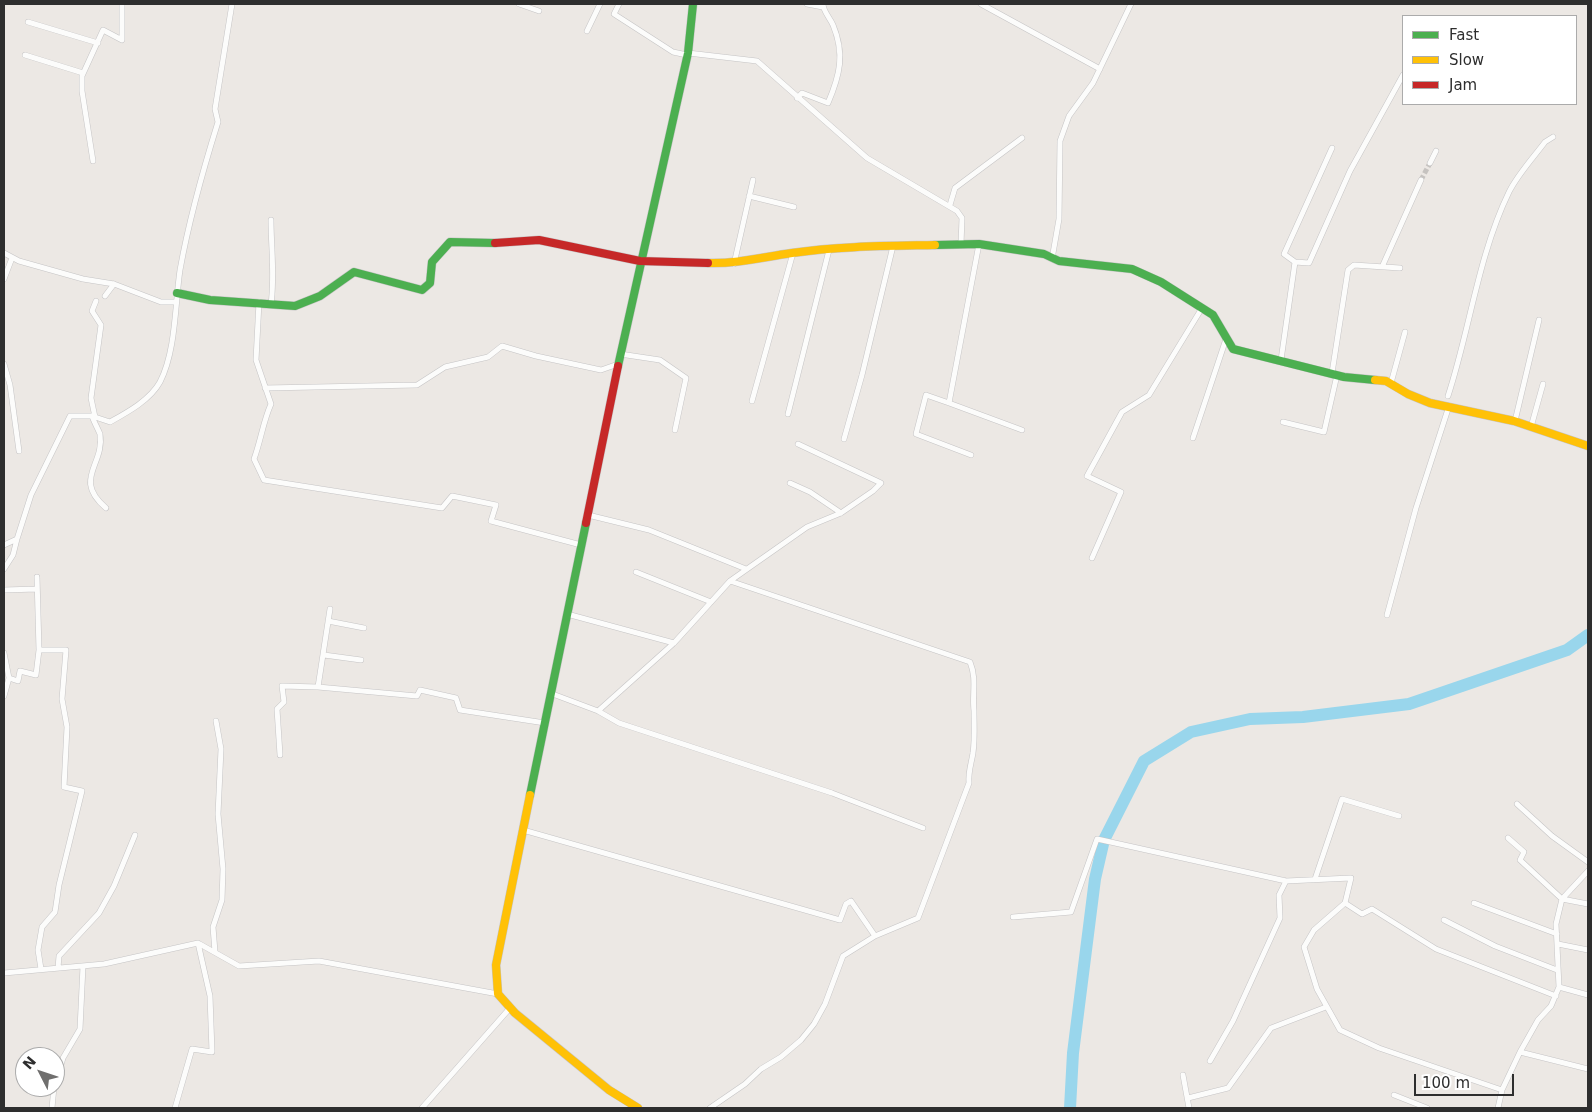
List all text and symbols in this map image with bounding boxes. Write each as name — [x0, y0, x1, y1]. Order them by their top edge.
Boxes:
legend — [1402, 15, 1577, 105]
text: Fast — [1449, 26, 1479, 44]
text: Slow — [1449, 51, 1484, 69]
text: Jam — [1449, 76, 1477, 94]
north arrow — [15, 1047, 65, 1097]
text: N — [20, 1053, 39, 1072]
scale bar — [1417, 1064, 1517, 1096]
text: 100 m — [1422, 1074, 1470, 1092]

